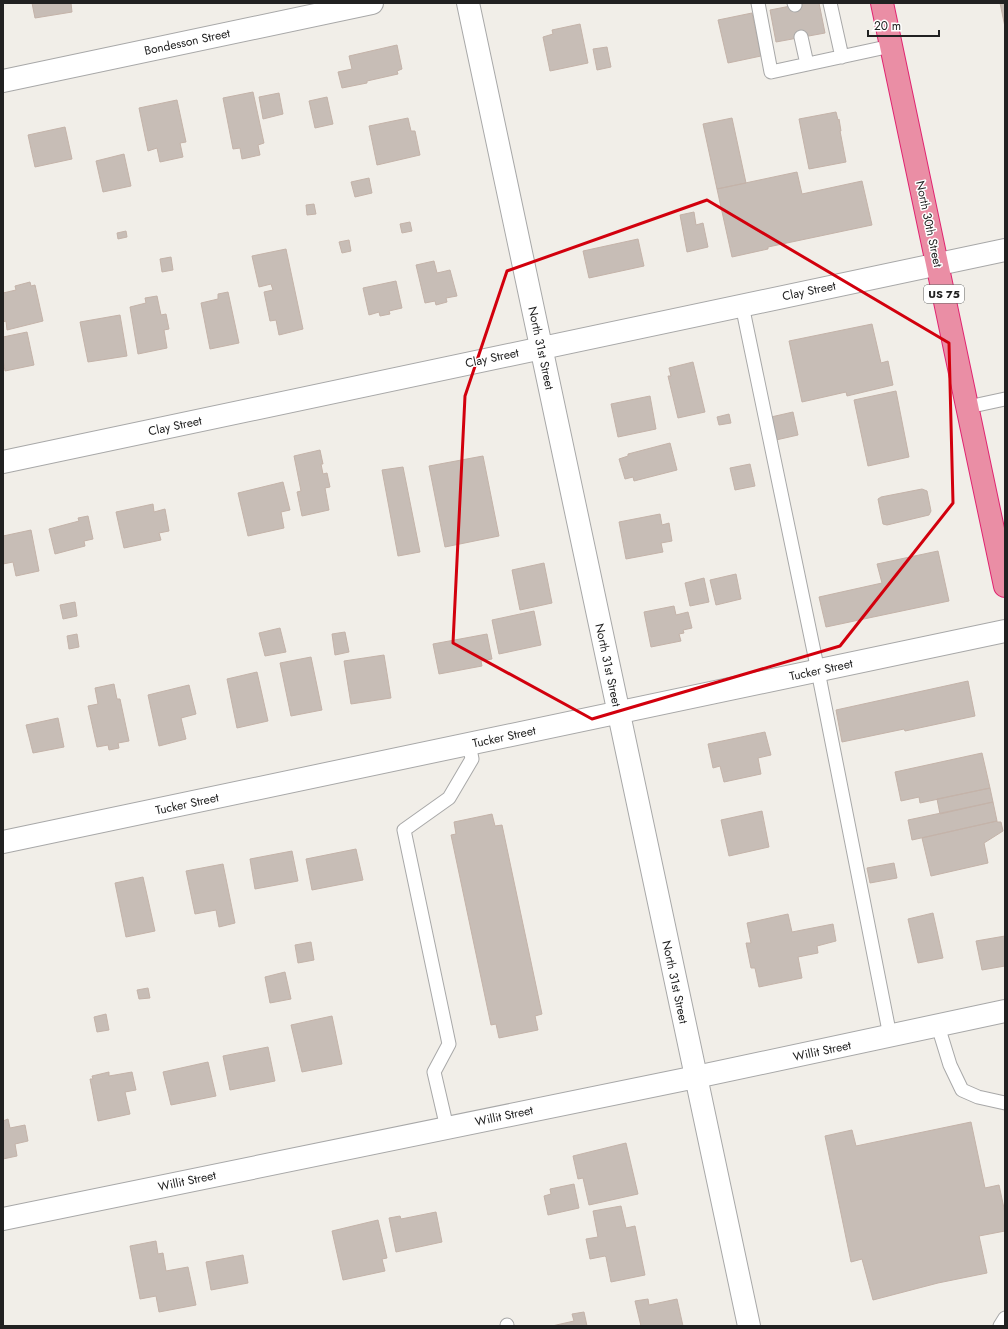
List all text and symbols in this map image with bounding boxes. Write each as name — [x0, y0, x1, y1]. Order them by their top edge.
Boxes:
scale bar — [868, 12, 939, 38]
text: 20 m — [874, 17, 901, 35]
street label: Bondesson Street — [142, 24, 232, 60]
street label: North 30th Street — [911, 179, 947, 269]
street label: Clay Street — [781, 277, 837, 305]
road number: US 75 — [924, 285, 964, 303]
street label: North 31st Street — [523, 305, 559, 391]
street label: Clay Street — [464, 344, 520, 372]
street label: Clay Street — [147, 412, 203, 440]
street label: North 31st Street — [590, 622, 626, 708]
street label: Tucker Street — [788, 654, 854, 685]
street label: Tucker Street — [471, 721, 537, 752]
street label: Tucker Street — [154, 788, 220, 819]
street label: North 31st Street — [657, 939, 693, 1025]
street label: Willit Street — [791, 1036, 853, 1066]
street label: Willit Street — [473, 1101, 535, 1131]
street label: Willit Street — [156, 1166, 218, 1196]

